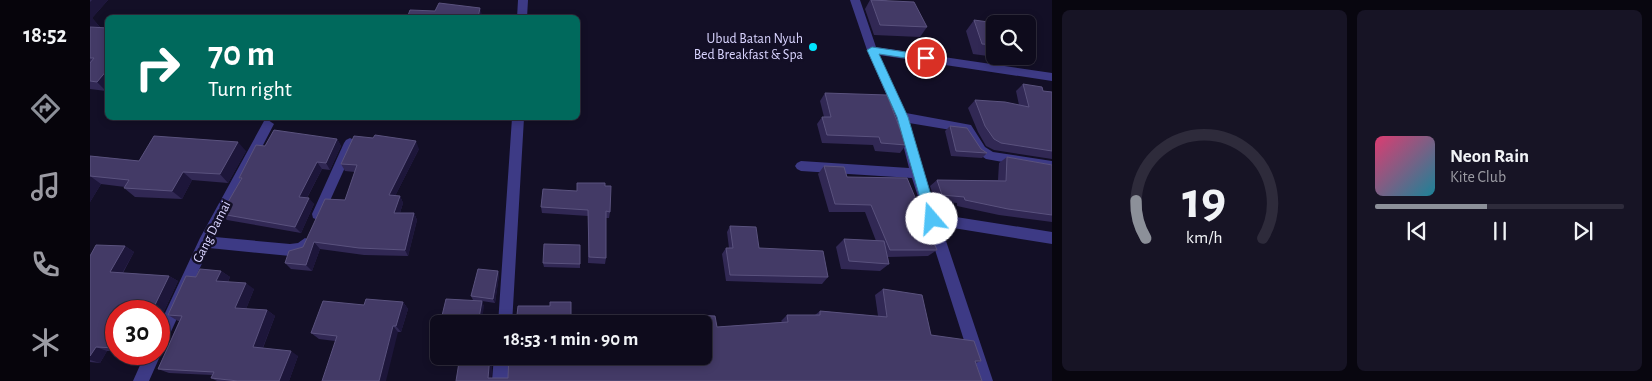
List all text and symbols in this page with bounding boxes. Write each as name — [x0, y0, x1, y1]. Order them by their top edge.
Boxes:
map controls — [986, 15, 1036, 65]
button: search — [986, 15, 1036, 65]
text: 18:52 — [23, 24, 67, 46]
place label: Ubud Batan Nyuh Bed Breakfast & Spa — [694, 32, 804, 62]
icon: right — [125, 35, 190, 100]
text: 70 m — [208, 37, 275, 72]
pin — [905, 37, 947, 79]
marker: Ubud Batan Nyuh Bed Breakfast & Spa — [807, 41, 819, 53]
icon: arrive — [912, 44, 940, 72]
text: Turn right — [208, 78, 292, 100]
icon: directions — [28, 91, 63, 126]
text: Neon Rain — [1450, 147, 1529, 166]
icon: music — [28, 169, 63, 204]
text: Kite Club — [1450, 169, 1506, 185]
text: 19 — [1183, 175, 1226, 227]
position arrow — [905, 192, 957, 244]
street label: Gang Damai — [190, 199, 234, 265]
icon: previous — [1403, 217, 1431, 245]
icon: pause — [1486, 217, 1514, 245]
icon: next — [1569, 217, 1597, 245]
text: km/h — [1186, 229, 1223, 247]
icon: phone — [28, 247, 63, 282]
speed limit sign: 30 — [105, 300, 170, 365]
icon: climate — [28, 325, 63, 360]
text: 18:53 · 1 min · 90 m — [504, 330, 638, 349]

